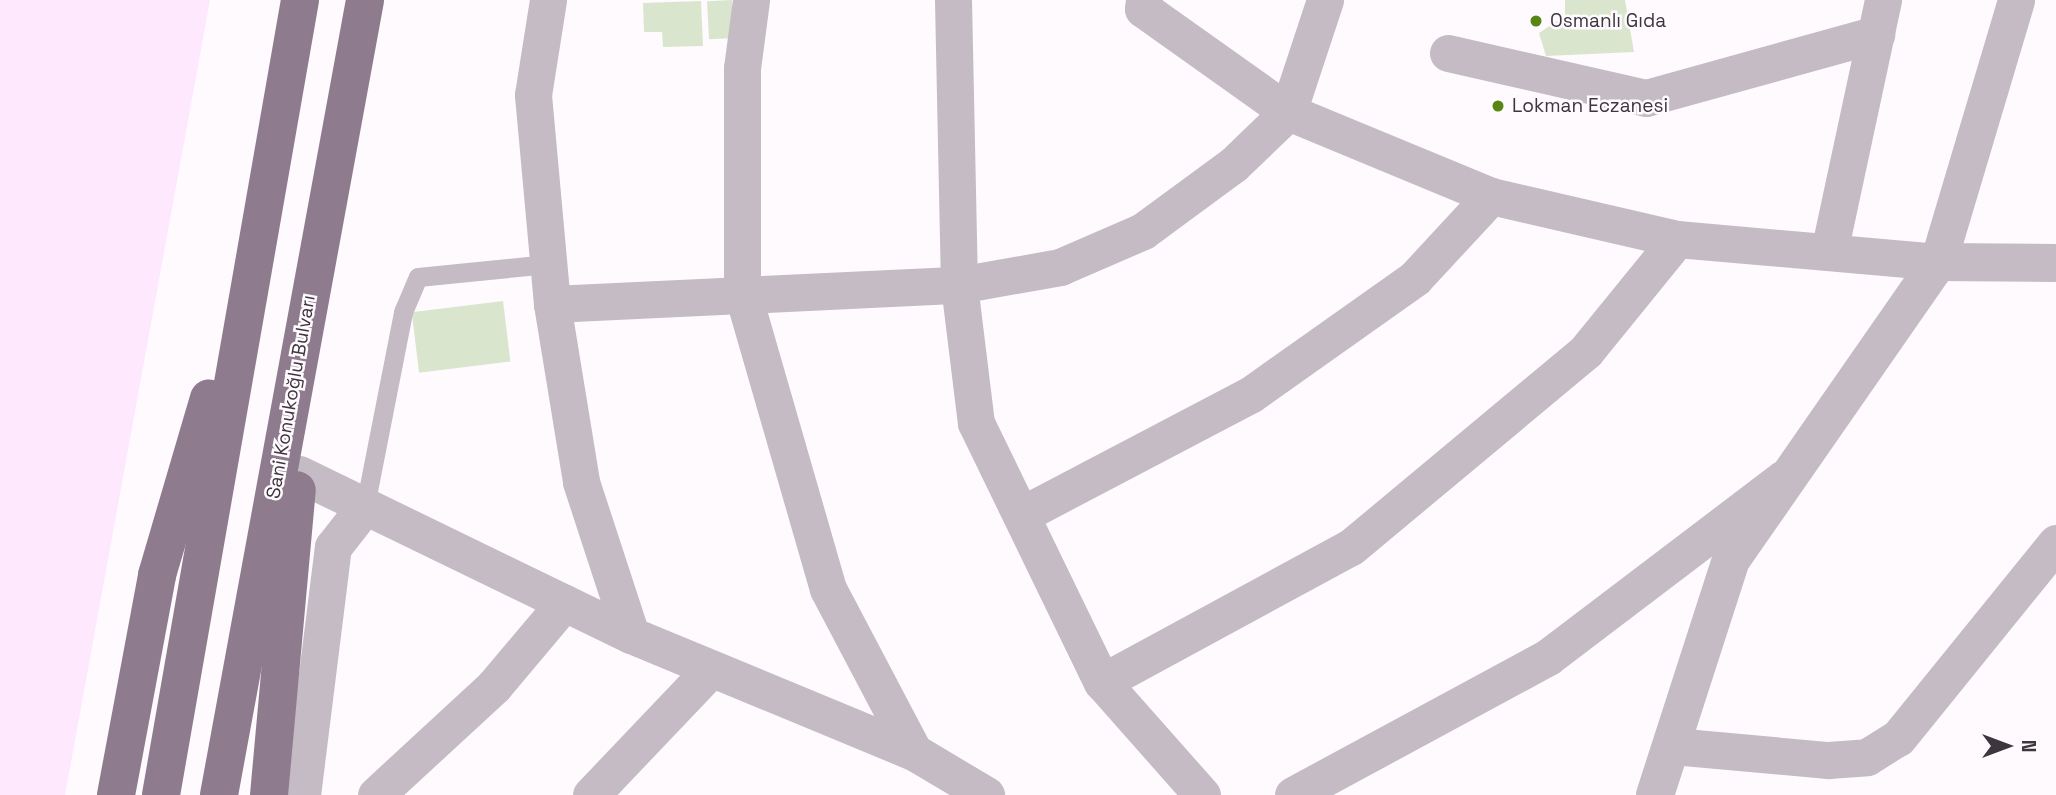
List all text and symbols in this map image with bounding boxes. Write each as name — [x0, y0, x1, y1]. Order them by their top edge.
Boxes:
place label: Osmanlı Gıda — [1550, 10, 1666, 32]
marker: Osmanlı Gıda — [1528, 13, 1544, 29]
place label: Lokman Eczanesi — [1512, 95, 1668, 117]
marker: Lokman Eczanesi — [1490, 98, 1506, 114]
street label: Sani Konukoğlu Bulvarı — [262, 293, 320, 501]
north arrow — [1972, 711, 2042, 781]
text: N — [2016, 740, 2041, 752]

